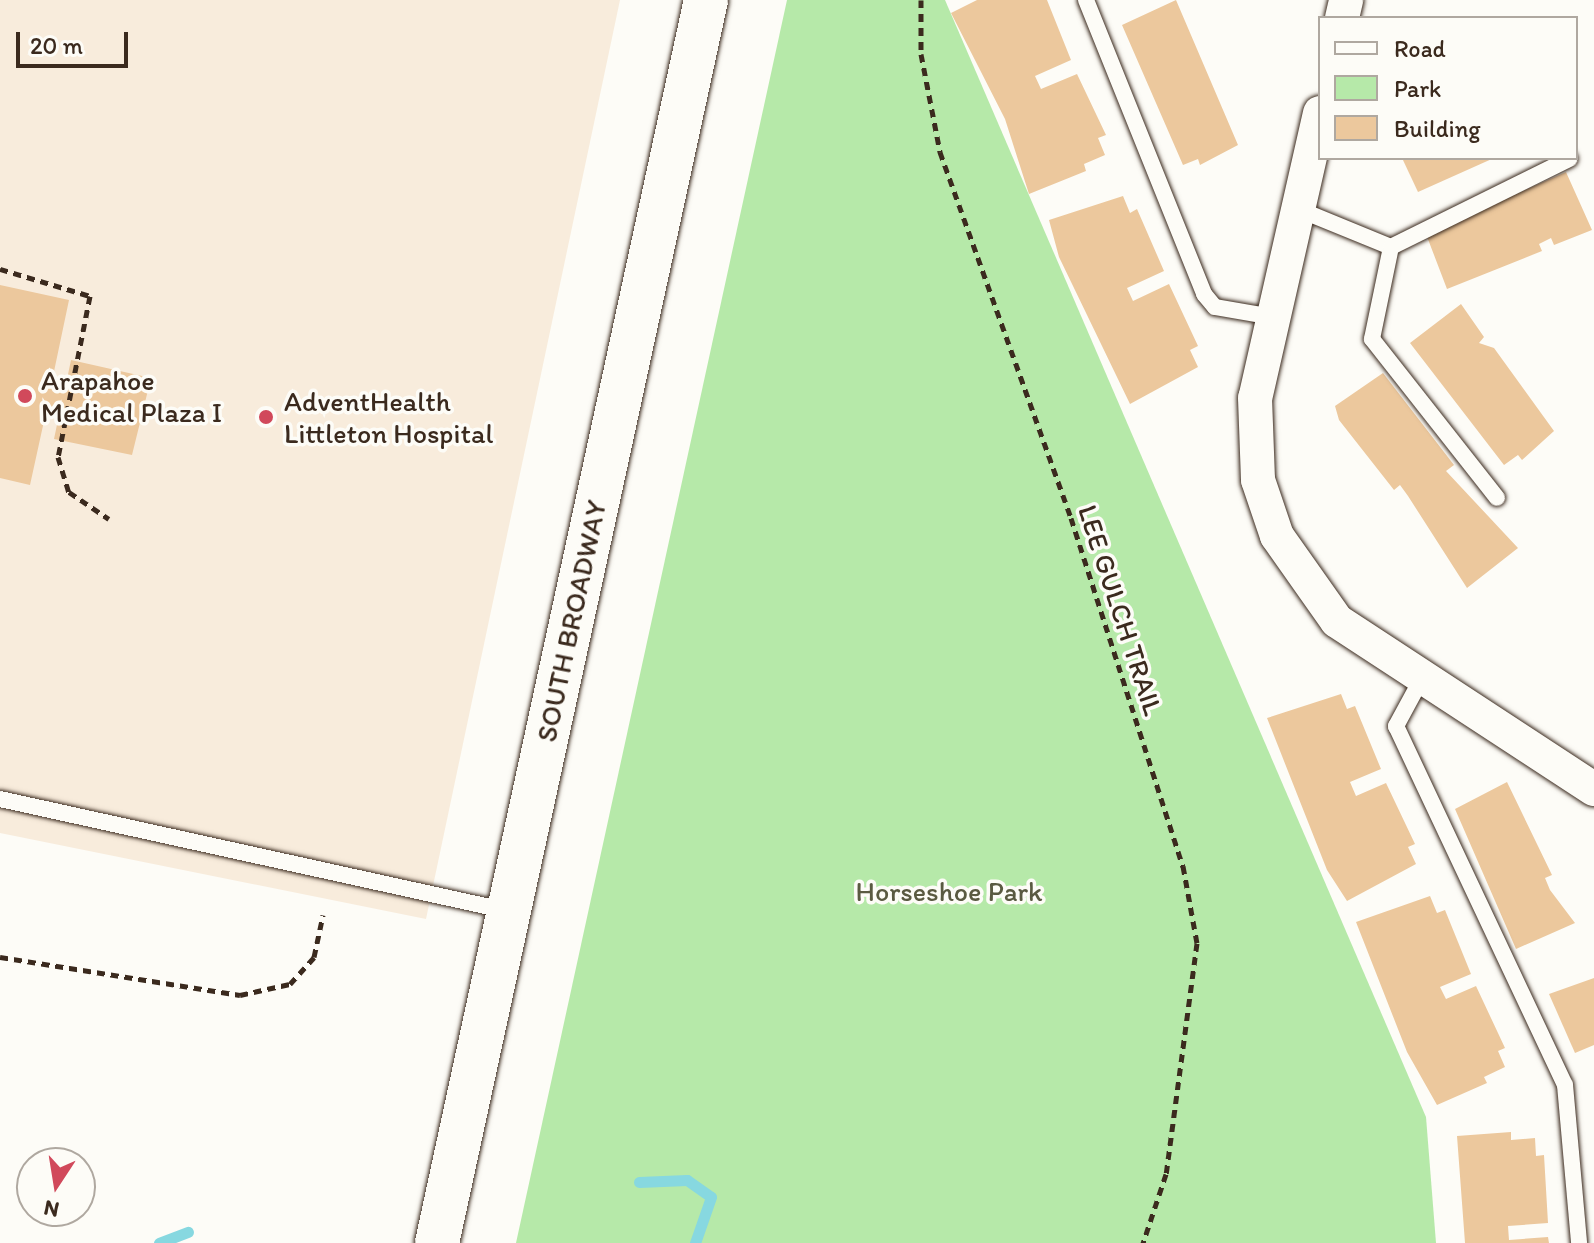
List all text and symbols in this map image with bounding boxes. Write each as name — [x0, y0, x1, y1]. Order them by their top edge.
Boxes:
scale bar — [20, 16, 132, 66]
legend — [1318, 16, 1578, 160]
text: 20 m — [30, 31, 83, 60]
text: Road — [1394, 34, 1446, 63]
text: Park — [1394, 74, 1441, 103]
text: Building — [1394, 114, 1481, 143]
place label: Arapahoe Medical Plaza I — [41, 363, 222, 429]
place label: AdventHealth Littleton Hospital — [284, 384, 493, 450]
marker: Arapahoe Medical Plaza I — [16, 387, 34, 405]
marker: AdventHealth Littleton Hospital — [255, 406, 277, 428]
street label: SOUTH BROADWAY — [529, 497, 613, 745]
street label: LEE GULCH TRAIL — [1071, 500, 1171, 720]
park label: Horseshoe Park — [855, 874, 1043, 908]
north arrow — [16, 1147, 96, 1227]
text: N — [41, 1194, 61, 1224]

